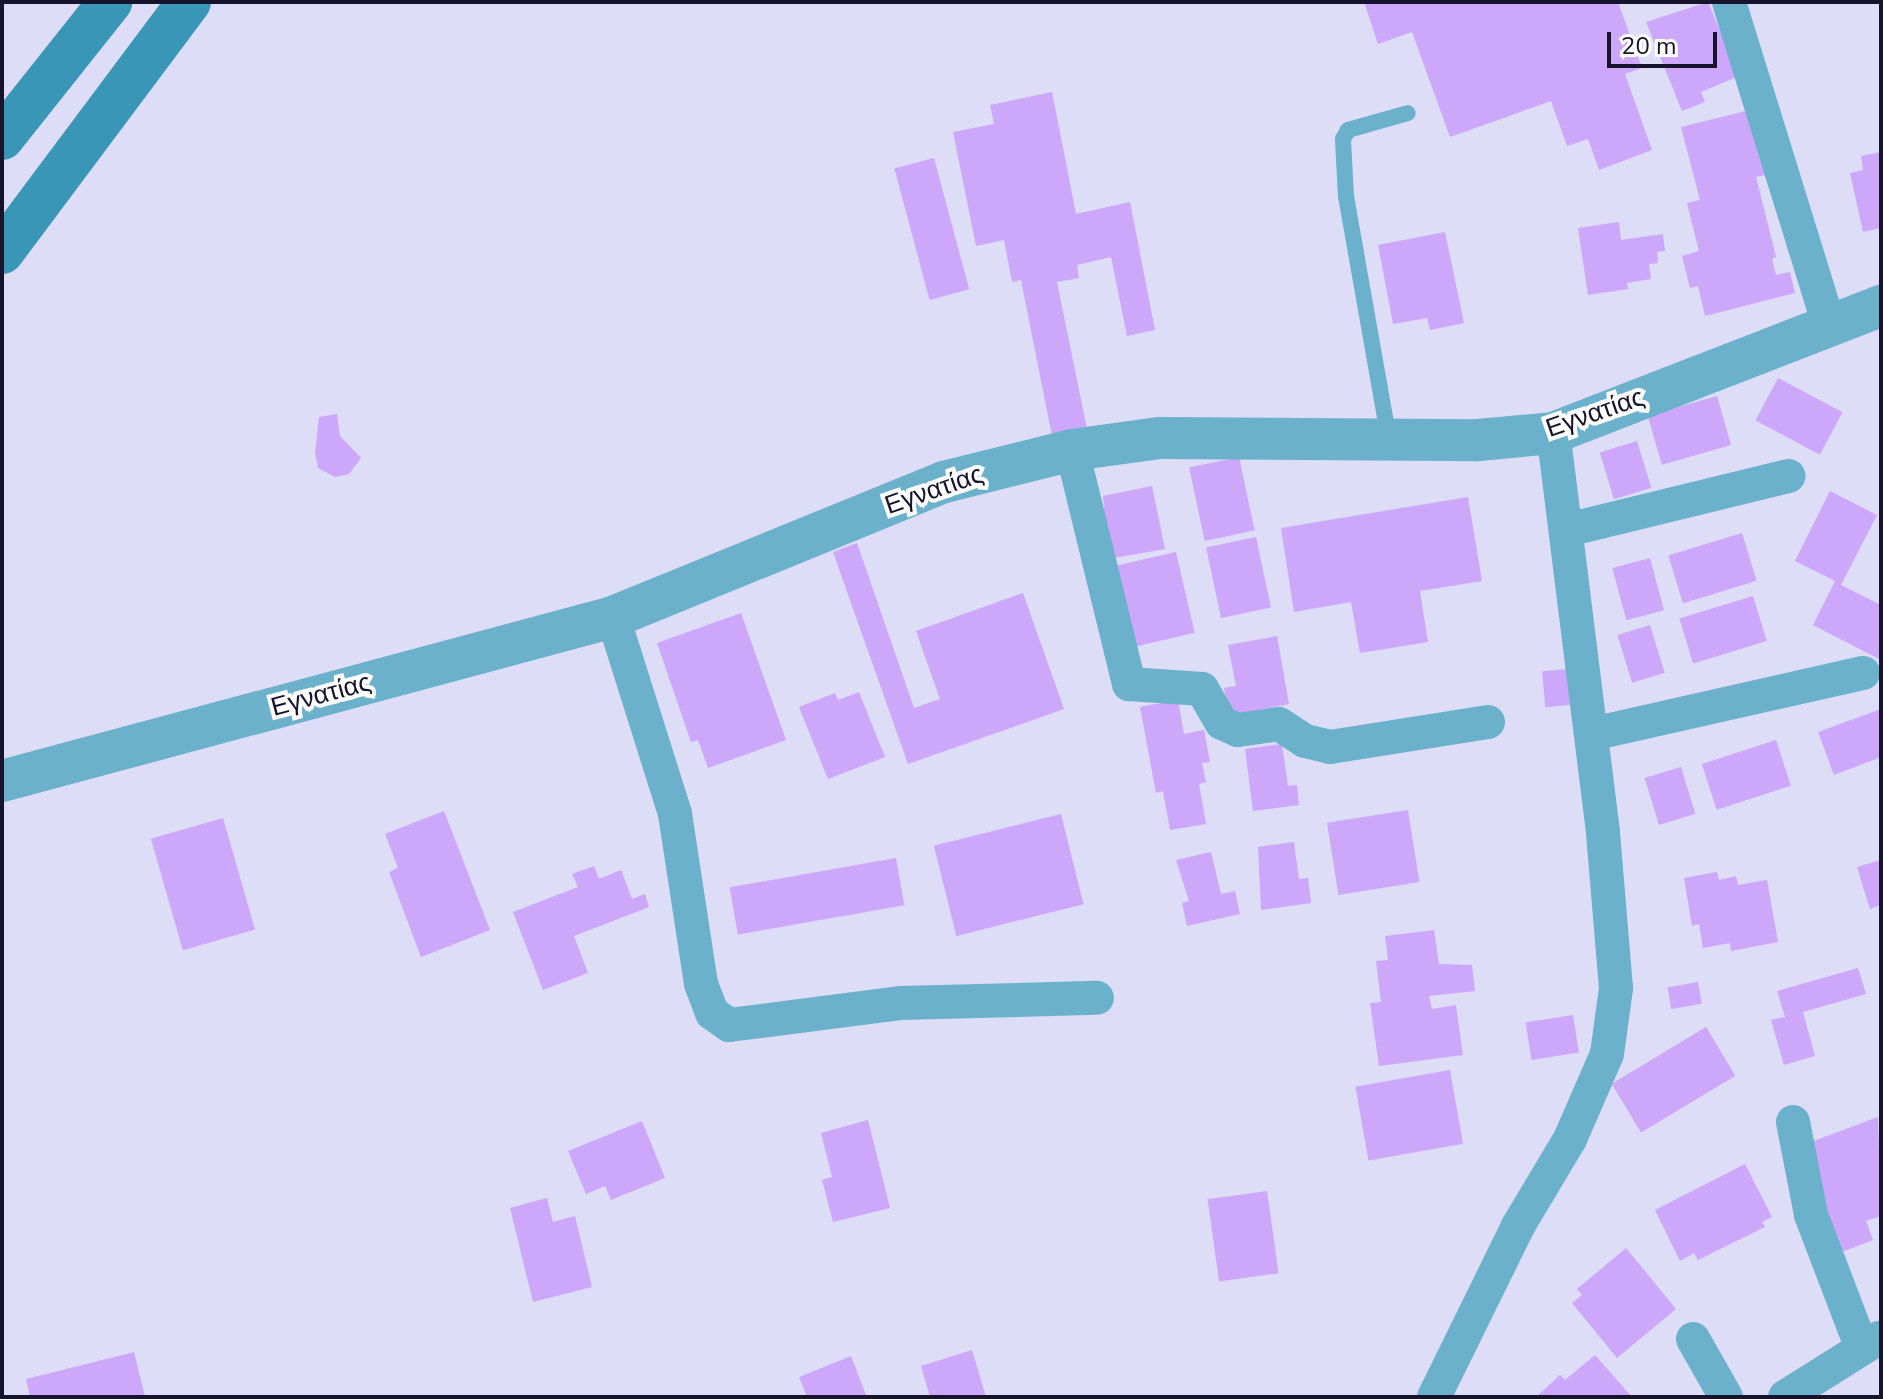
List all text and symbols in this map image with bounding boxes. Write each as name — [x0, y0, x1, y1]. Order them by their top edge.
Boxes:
scale bar — [1611, 16, 1721, 66]
text: 20 m — [1621, 30, 1677, 62]
street label: Εγνατίας — [1542, 382, 1648, 444]
street label: Εγνατίας — [881, 459, 987, 521]
street label: Εγνατίας — [268, 667, 374, 723]

